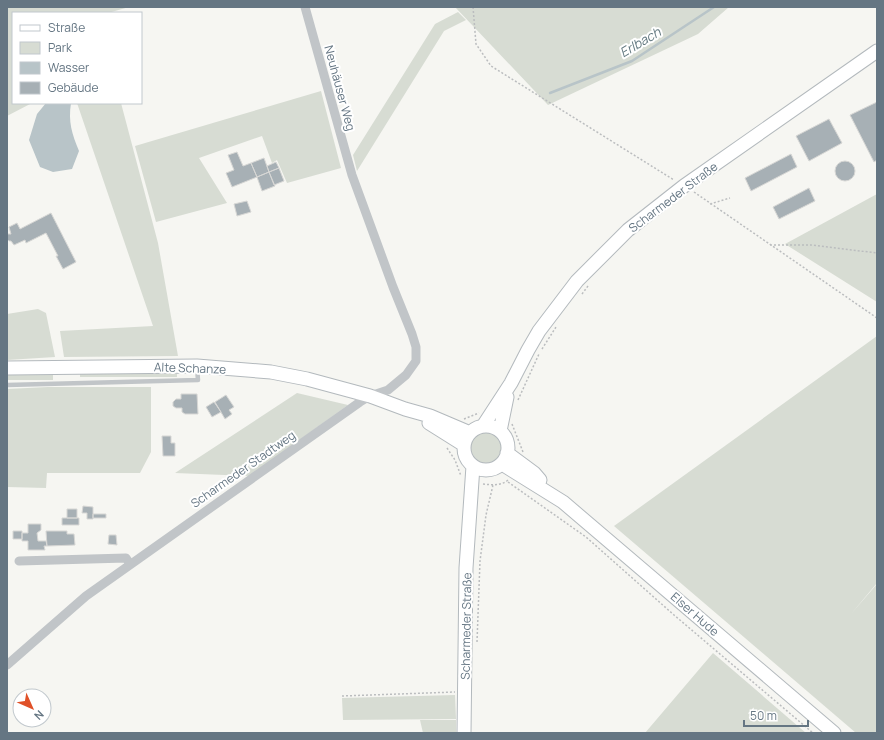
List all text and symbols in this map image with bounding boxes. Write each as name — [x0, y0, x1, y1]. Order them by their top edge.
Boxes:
legend — [12, 12, 142, 104]
text: Straße — [48, 19, 85, 36]
water label: Erlbach — [616, 22, 665, 61]
text: Park — [48, 39, 73, 56]
street label: Neuhäuser Weg — [320, 43, 360, 133]
text: Wasser — [48, 59, 90, 76]
text: Gebäude — [48, 79, 99, 96]
street label: Scharmeder Straße — [625, 158, 721, 236]
street label: Alte Schanze — [154, 358, 226, 378]
street label: Scharmeder Stadtweg — [187, 426, 299, 512]
street label: Scharmeder Straße — [457, 572, 475, 680]
street label: Elser Hude — [667, 588, 723, 640]
north arrow — [12, 688, 52, 728]
scale bar — [744, 702, 808, 728]
text: N — [31, 707, 48, 724]
text: 50 m — [750, 707, 777, 724]

